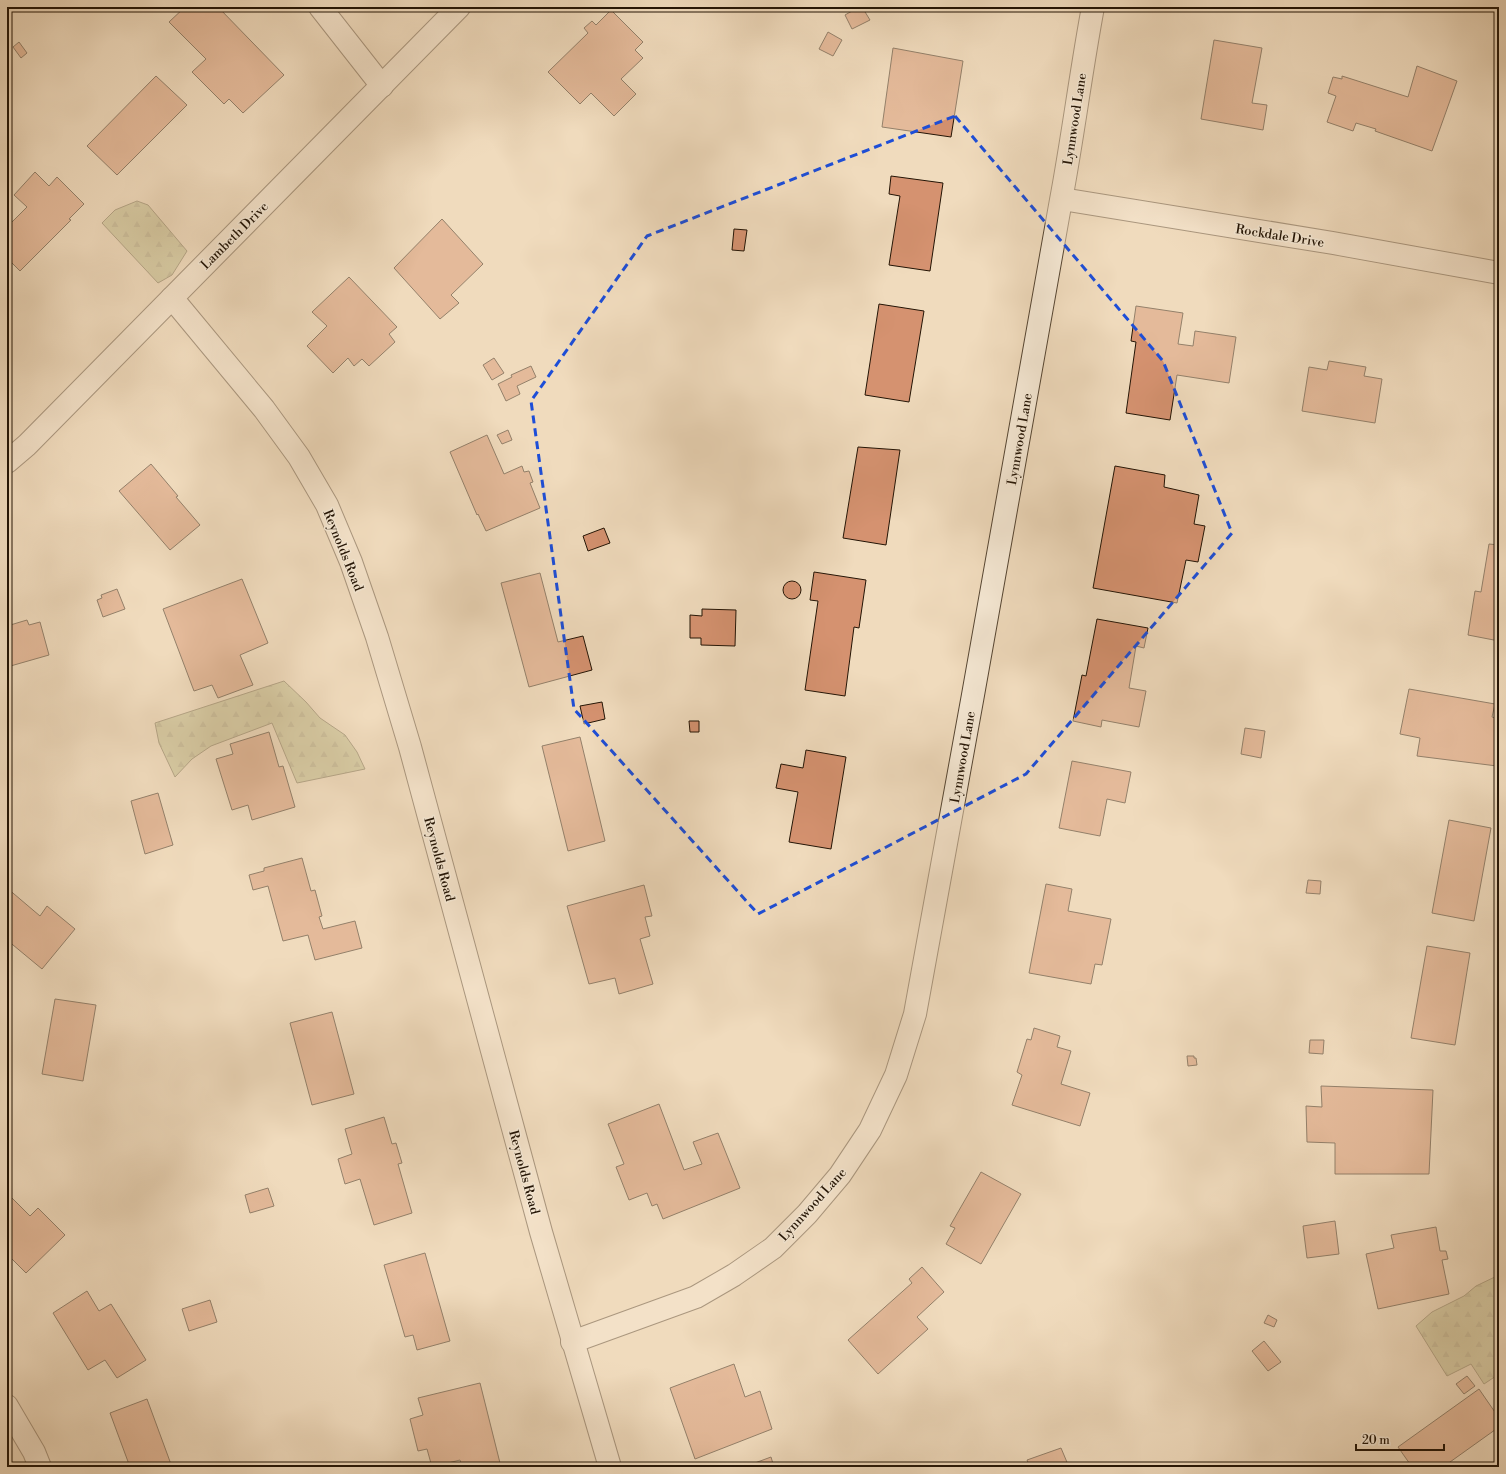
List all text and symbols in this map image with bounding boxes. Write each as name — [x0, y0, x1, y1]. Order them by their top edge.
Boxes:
street label: Lynnwood Lane — [1060, 72, 1090, 166]
street label: Lambeth Drive — [198, 198, 272, 273]
street label: Rockdale Drive — [1234, 221, 1326, 251]
street label: Lynnwood Lane — [1004, 392, 1036, 486]
street label: Reynolds Road — [319, 507, 367, 594]
street label: Lynnwood Lane — [947, 710, 979, 804]
street label: Reynolds Road — [420, 815, 458, 904]
street label: Reynolds Road — [505, 1128, 543, 1217]
street label: Lynnwood Lane — [776, 1164, 850, 1245]
scale bar — [1356, 1426, 1444, 1452]
text: 20 m — [1362, 1433, 1390, 1448]

